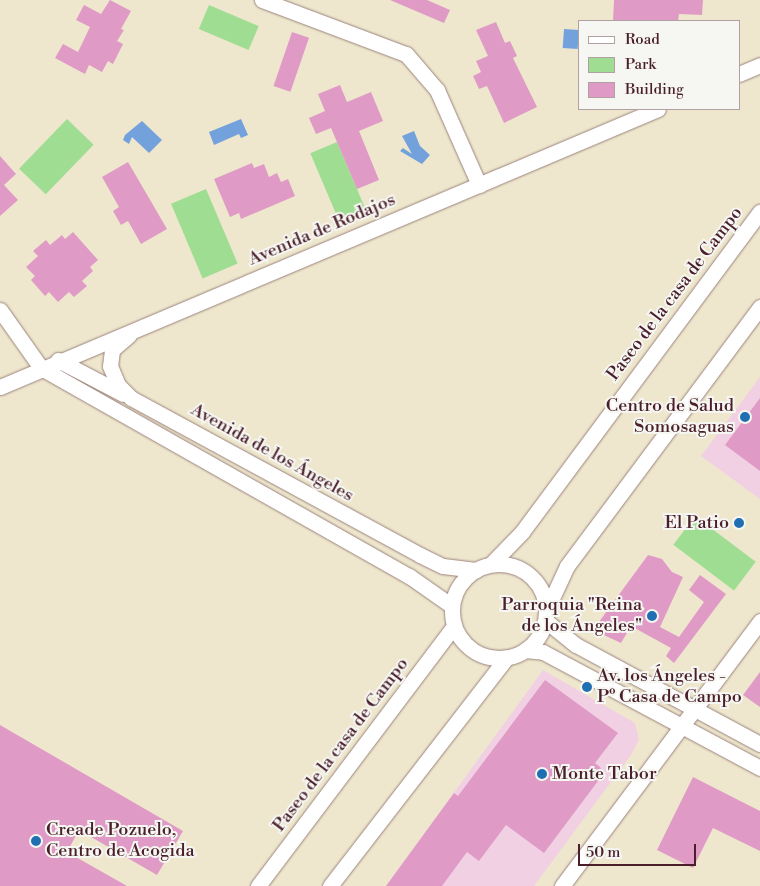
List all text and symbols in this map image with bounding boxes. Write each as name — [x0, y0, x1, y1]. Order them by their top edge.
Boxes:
legend — [578, 20, 740, 110]
text: Road — [625, 30, 660, 49]
text: Park — [625, 55, 656, 74]
text: Building — [625, 80, 684, 99]
street label: Avenida de Rodajos — [245, 189, 399, 271]
street label: Paseo de la casa de Campo — [603, 203, 747, 385]
place label: Centro de Salud Somosaguas — [606, 396, 734, 438]
street label: Avenida de los Ángeles — [187, 399, 357, 507]
marker: Centro de Salud Somosaguas — [738, 410, 752, 424]
place label: El Patio — [665, 512, 729, 534]
marker: El Patio — [733, 517, 745, 529]
place label: Parroquia "Reina de los Ángeles" — [501, 595, 642, 638]
marker: Parroquia "Reina de los Ángeles" — [646, 610, 658, 622]
street label: Paseo de la casa de Campo — [269, 654, 413, 836]
place label: Av. los Ángeles - Pº Casa de Campo — [597, 666, 742, 709]
marker: Av. los Ángeles - Pº Casa de Campo — [581, 681, 593, 693]
place label: Monte Tabor — [552, 763, 657, 785]
marker: Monte Tabor — [536, 768, 548, 780]
place label: Creade Pozuelo, Centro de Acogida — [46, 820, 195, 862]
scale bar — [580, 834, 698, 866]
marker: Creade Pozuelo, Centro de Acogida — [30, 835, 42, 847]
text: 50 m — [586, 843, 620, 862]

